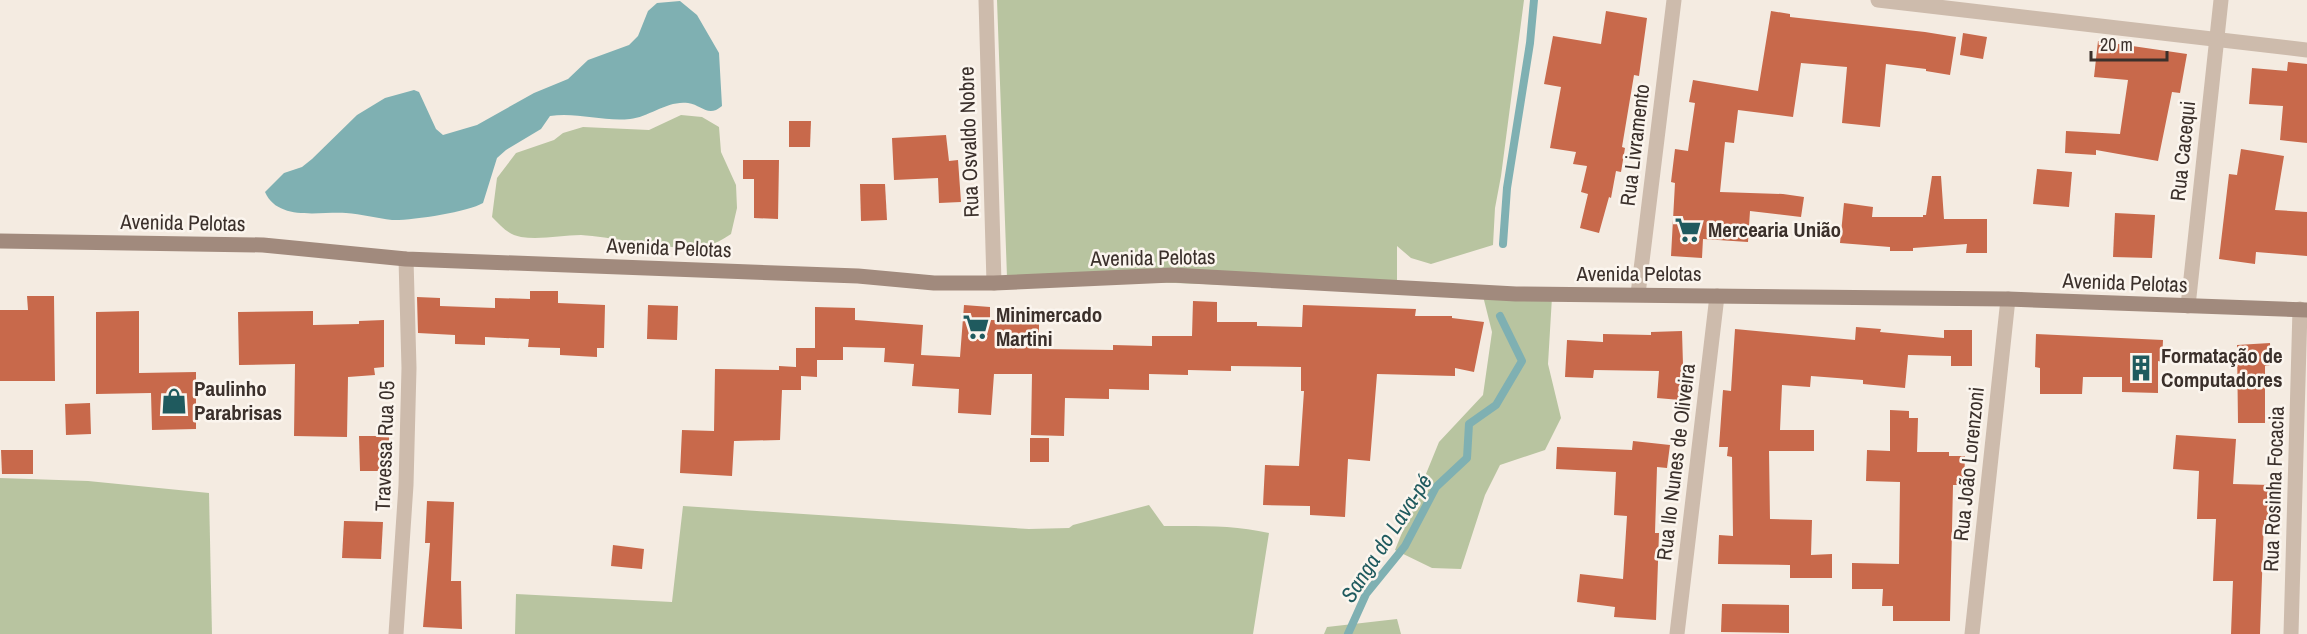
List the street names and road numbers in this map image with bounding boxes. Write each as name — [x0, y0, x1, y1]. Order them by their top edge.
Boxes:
street label: Rua Osvaldo Nobre — [951, 66, 986, 218]
street label: Rua Livramento — [1613, 82, 1656, 208]
street label: Rua Cacequi — [2163, 99, 2202, 202]
street label: Avenida Pelotas — [119, 207, 246, 238]
street label: Avenida Pelotas — [605, 231, 732, 264]
street label: Avenida Pelotas — [1089, 242, 1216, 273]
street label: Avenida Pelotas — [1575, 259, 1702, 288]
street label: Avenida Pelotas — [2061, 266, 2188, 299]
street label: Rua Ilo Nunes de Oliveira — [1649, 361, 1702, 562]
street label: Travessa Rua 05 — [368, 380, 401, 512]
street label: Rua João Lorenzoni — [1946, 385, 1991, 543]
street label: Rua Rosinha Focacia — [2256, 405, 2291, 572]

